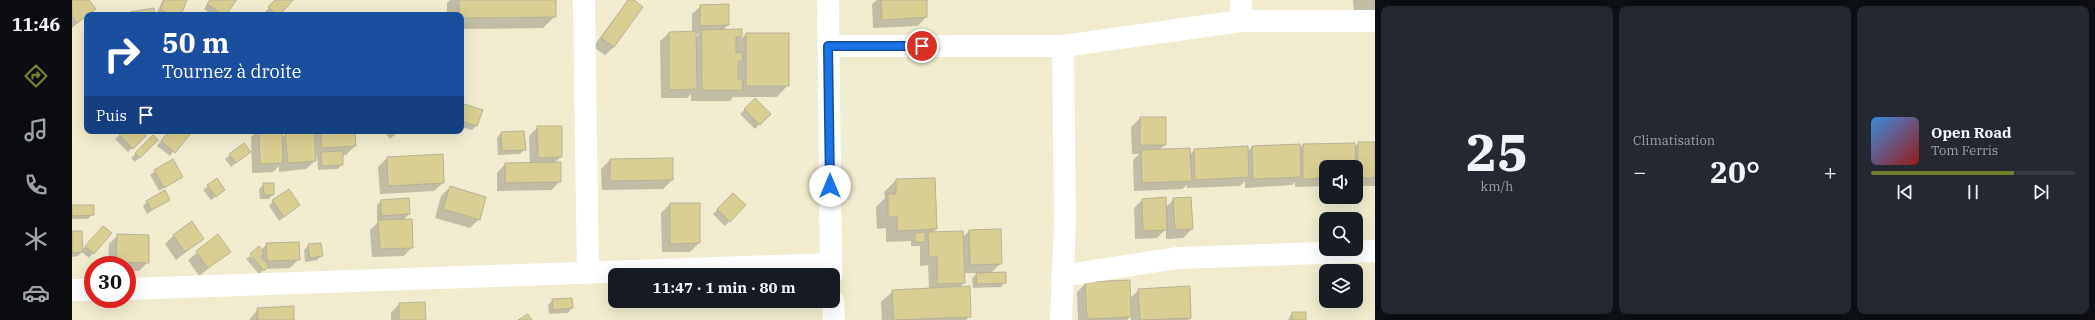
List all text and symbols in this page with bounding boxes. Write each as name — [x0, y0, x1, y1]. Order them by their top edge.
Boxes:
text: 11:46 — [12, 13, 60, 36]
text: 50 m — [162, 24, 229, 61]
icon: right — [96, 28, 148, 80]
pin — [905, 29, 939, 63]
icon: arrive — [911, 35, 933, 57]
text: Tournez à droite — [162, 60, 301, 83]
icon: directions — [22, 62, 50, 90]
icon: arrive — [135, 104, 157, 126]
text: Puis — [96, 106, 127, 125]
icon: music — [22, 116, 50, 144]
text: 25 — [1466, 118, 1528, 185]
text: Open Road — [1931, 123, 2011, 142]
text: Climatisation — [1633, 132, 1715, 149]
text: Tom Ferris — [1931, 142, 1998, 159]
text: 20° — [1710, 152, 1760, 191]
text: − — [1633, 157, 1646, 186]
text: + — [1824, 157, 1837, 186]
map controls — [1319, 160, 1363, 308]
button: sound — [1319, 160, 1363, 204]
position arrow — [809, 165, 851, 207]
icon: phone — [22, 171, 50, 199]
text: km/h — [1481, 178, 1513, 195]
icon: previous — [1894, 181, 1916, 203]
icon: pause — [1962, 181, 1984, 203]
icon: next — [2030, 181, 2052, 203]
button: search — [1319, 212, 1363, 256]
icon: climate — [22, 225, 50, 253]
speed limit sign: 30 — [84, 256, 136, 308]
button: layers — [1319, 264, 1363, 308]
text: 11:47 · 1 min · 80 m — [652, 278, 796, 297]
icon: car — [22, 279, 50, 307]

